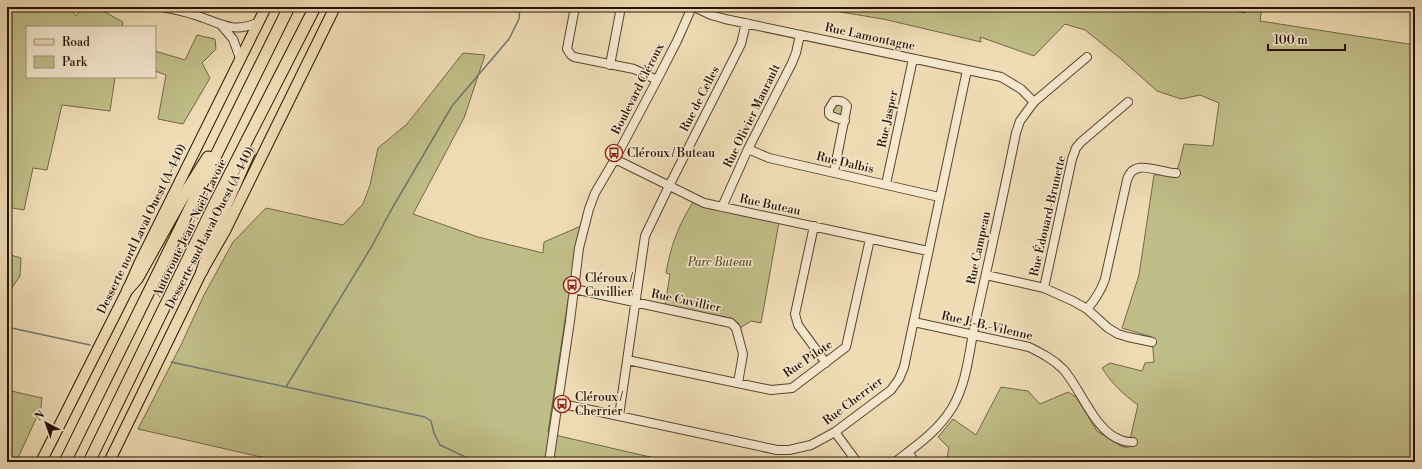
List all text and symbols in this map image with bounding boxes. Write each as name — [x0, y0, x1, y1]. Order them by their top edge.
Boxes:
street label: Rue Lamontagne — [823, 20, 917, 54]
legend — [26, 26, 156, 78]
scale bar — [1268, 26, 1345, 52]
text: 100 m — [1274, 33, 1308, 48]
text: Road — [62, 35, 90, 50]
street label: Boulevard Cléroux — [608, 40, 668, 138]
text: Park — [62, 55, 88, 70]
street label: Rue Olivier Maurault — [720, 61, 784, 170]
street label: Rue de Celles — [677, 64, 723, 134]
street label: Rue Jasper — [875, 89, 901, 149]
street label: Desserte nord Laval Ouest (A-440) — [94, 141, 190, 317]
bus stop icon: Cléroux / Buteau — [604, 143, 624, 163]
street label: Desserte sud Laval Ouest (A-440) — [162, 144, 258, 312]
place label: Cléroux / Buteau — [627, 146, 715, 161]
street label: Rue Dalbis — [815, 149, 875, 177]
street label: Rue Édouard-Brunette — [1025, 154, 1069, 278]
street label: Autoroute Jean-Noël-Lavoie — [149, 156, 230, 301]
street label: Rue Buteau — [738, 191, 802, 219]
street label: Rue Campeau — [964, 210, 994, 286]
park label: Parc Buteau — [687, 255, 752, 270]
place label: Cléroux / Cuvillier — [585, 271, 633, 300]
bus stop icon: Cléroux / Cuvillier — [562, 275, 582, 295]
street label: Rue Cuvillier — [650, 286, 722, 316]
street label: Rue J.-B.-Vilenne — [940, 308, 1034, 344]
street label: Rue Pilote — [780, 337, 836, 381]
street label: Rue Cherrier — [820, 374, 886, 428]
place label: Cléroux / Cherrier — [575, 390, 623, 419]
bus stop icon: Cléroux / Cherrier — [552, 394, 572, 414]
north arrow — [26, 403, 66, 443]
text: N — [32, 408, 48, 424]

